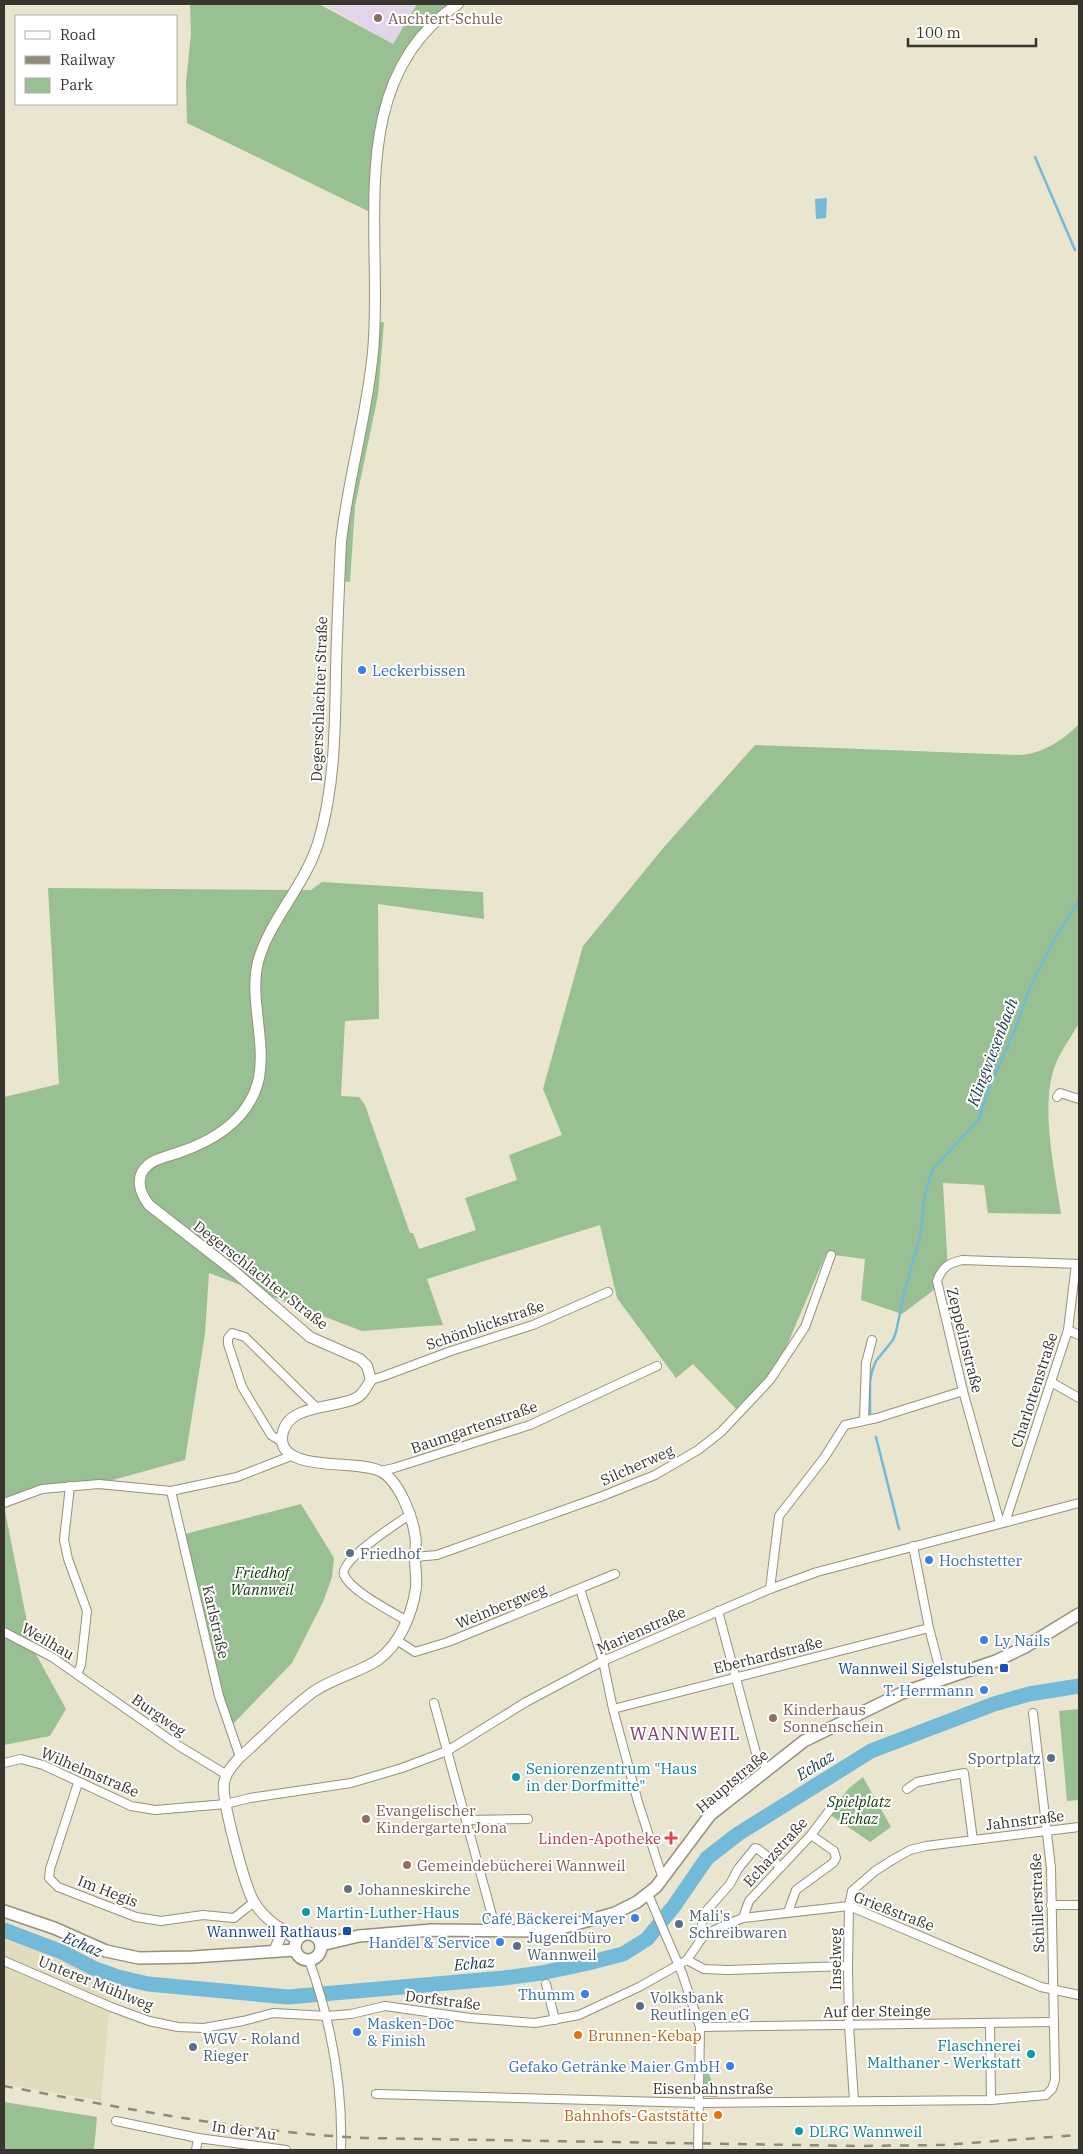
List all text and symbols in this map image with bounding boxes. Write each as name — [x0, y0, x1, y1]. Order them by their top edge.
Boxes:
place label: Auchtert-Schule — [388, 9, 503, 28]
marker: Auchtert-Schule — [372, 12, 384, 24]
legend — [15, 15, 178, 105]
scale bar — [908, 15, 1036, 47]
text: 100 m — [916, 23, 961, 42]
text: Road — [60, 25, 96, 44]
text: Railway — [60, 50, 115, 69]
text: Park — [60, 75, 93, 94]
street label: Degerschlachter Straße — [307, 616, 331, 782]
place label: Leckerbissen — [372, 661, 466, 680]
marker: Leckerbissen — [356, 664, 368, 676]
water label: Klingwiesenbach — [962, 995, 1022, 1110]
street label: Degerschlachter Straße — [190, 1217, 332, 1333]
street label: Zeppelinstraße — [943, 1285, 987, 1395]
street label: Schönblickstraße — [423, 1296, 547, 1354]
street label: Charlottenstraße — [1006, 1330, 1062, 1450]
street label: Baumgartenstraße — [408, 1396, 540, 1458]
street label: Silcherweg — [597, 1440, 677, 1490]
place label: Friedhof — [360, 1544, 421, 1563]
marker: Friedhof — [344, 1547, 356, 1559]
place label: Hochstetter — [939, 1551, 1023, 1570]
marker: Hochstetter — [923, 1554, 935, 1566]
park label: Friedhof Wannweil — [230, 1563, 295, 1599]
street label: Weinbergweg — [453, 1579, 549, 1633]
street label: Karlstraße — [198, 1583, 234, 1661]
street label: Marienstraße — [594, 1602, 688, 1658]
street label: Weilhau — [18, 1618, 78, 1664]
place label: Ly Nails — [994, 1631, 1050, 1650]
street label: Eberhardstraße — [711, 1632, 825, 1678]
marker: Ly Nails — [978, 1634, 990, 1646]
place label: Wannweil Sigelstuben — [838, 1659, 994, 1678]
marker: Wannweil Sigelstuben — [998, 1662, 1010, 1674]
place label: T. Herrmann — [883, 1681, 974, 1700]
marker: T. Herrmann — [978, 1684, 990, 1696]
street label: Burgweg — [128, 1689, 190, 1741]
place label: Kinderhaus Sonnenschein — [783, 1700, 884, 1736]
marker: Kinderhaus Sonnenschein — [767, 1712, 779, 1724]
district label: WANNWEIL — [629, 1722, 741, 1745]
street label: Wilhelmstraße — [38, 1743, 142, 1801]
street label: Hauptstraße — [692, 1745, 772, 1817]
water label: Echaz — [792, 1745, 838, 1785]
place label: Sportplatz — [968, 1749, 1041, 1768]
marker: Sportplatz — [1045, 1752, 1057, 1764]
place label: Seniorenzentrum "Haus in der Dorfmitte" — [526, 1759, 697, 1795]
marker: Seniorenzentrum "Haus in der Dorfmitte" — [510, 1771, 522, 1783]
park label: Spielplatz Echaz — [826, 1792, 891, 1828]
place label: Evangelischer Kindergarten Jona — [376, 1801, 507, 1837]
street label: Jahnstraße — [985, 1806, 1065, 1834]
marker: Evangelischer Kindergarten Jona — [360, 1813, 372, 1825]
street label: Echazstraße — [739, 1813, 811, 1891]
place label: Linden-Apotheke — [538, 1829, 661, 1848]
marker: Linden-Apotheke — [665, 1832, 677, 1844]
street label: Schillerstraße — [1026, 1853, 1048, 1953]
place label: Gemeindebücherei Wannweil — [417, 1856, 626, 1875]
marker: Gemeindebücherei Wannweil — [401, 1859, 413, 1871]
street label: Im Hegis — [75, 1871, 141, 1911]
place label: Johanneskirche — [358, 1880, 471, 1899]
marker: Johanneskirche — [342, 1883, 354, 1895]
street label: Grießstraße — [851, 1887, 937, 1935]
place label: Martin-Luther-Haus — [316, 1903, 459, 1922]
marker: Martin-Luther-Haus — [300, 1906, 312, 1918]
place label: Mali's Schreibwaren — [689, 1906, 788, 1942]
place label: Café Bäckerei Mayer — [482, 1909, 625, 1928]
marker: Café Bäckerei Mayer — [629, 1912, 641, 1924]
marker: Mali's Schreibwaren — [673, 1918, 685, 1930]
place label: Wannweil Rathaus — [206, 1922, 337, 1941]
marker: Wannweil Rathaus — [341, 1925, 353, 1937]
water label: Echaz — [59, 1926, 106, 1961]
place label: Jugendbüro Wannweil — [527, 1928, 611, 1964]
street label: Inselweg — [826, 1928, 845, 1990]
place label: Handel & Service — [369, 1933, 490, 1952]
marker: Handel & Service — [494, 1936, 506, 1948]
marker: Jugendbüro Wannweil — [511, 1940, 523, 1952]
street label: Unterer Mühlweg — [36, 1951, 156, 2015]
water label: Echaz — [452, 1951, 496, 1975]
place label: Thumm — [518, 1985, 575, 2004]
street label: Dorfstraße — [404, 1986, 482, 2014]
marker: Thumm — [579, 1988, 591, 2000]
place label: Volksbank Reutlingen eG — [650, 1988, 750, 2024]
marker: Volksbank Reutlingen eG — [634, 2000, 646, 2012]
street label: Auf der Steinge — [823, 2001, 931, 2021]
place label: Masken-Doc & Finish — [367, 2014, 455, 2050]
marker: Masken-Doc & Finish — [351, 2026, 363, 2038]
place label: Brunnen-Kebap — [588, 2026, 702, 2045]
place label: WGV - Roland Rieger — [203, 2029, 300, 2065]
marker: Brunnen-Kebap — [572, 2029, 584, 2041]
place label: Flaschnerei Malthaner - Werkstatt — [867, 2036, 1021, 2072]
marker: WGV - Roland Rieger — [187, 2041, 199, 2053]
marker: Flaschnerei Malthaner - Werkstatt — [1025, 2048, 1037, 2060]
place label: Gefako Getränke Maier GmbH — [509, 2057, 720, 2076]
marker: Gefako Getränke Maier GmbH — [724, 2060, 736, 2072]
street label: Eisenbahnstraße — [653, 2079, 773, 2098]
place label: Bahnhofs-Gaststätte — [564, 2106, 708, 2125]
marker: Bahnhofs-Gaststätte — [712, 2109, 724, 2121]
street label: In der Au — [211, 2116, 277, 2144]
place label: DLRG Wannweil — [809, 2122, 922, 2141]
marker: DLRG Wannweil — [793, 2125, 805, 2137]

